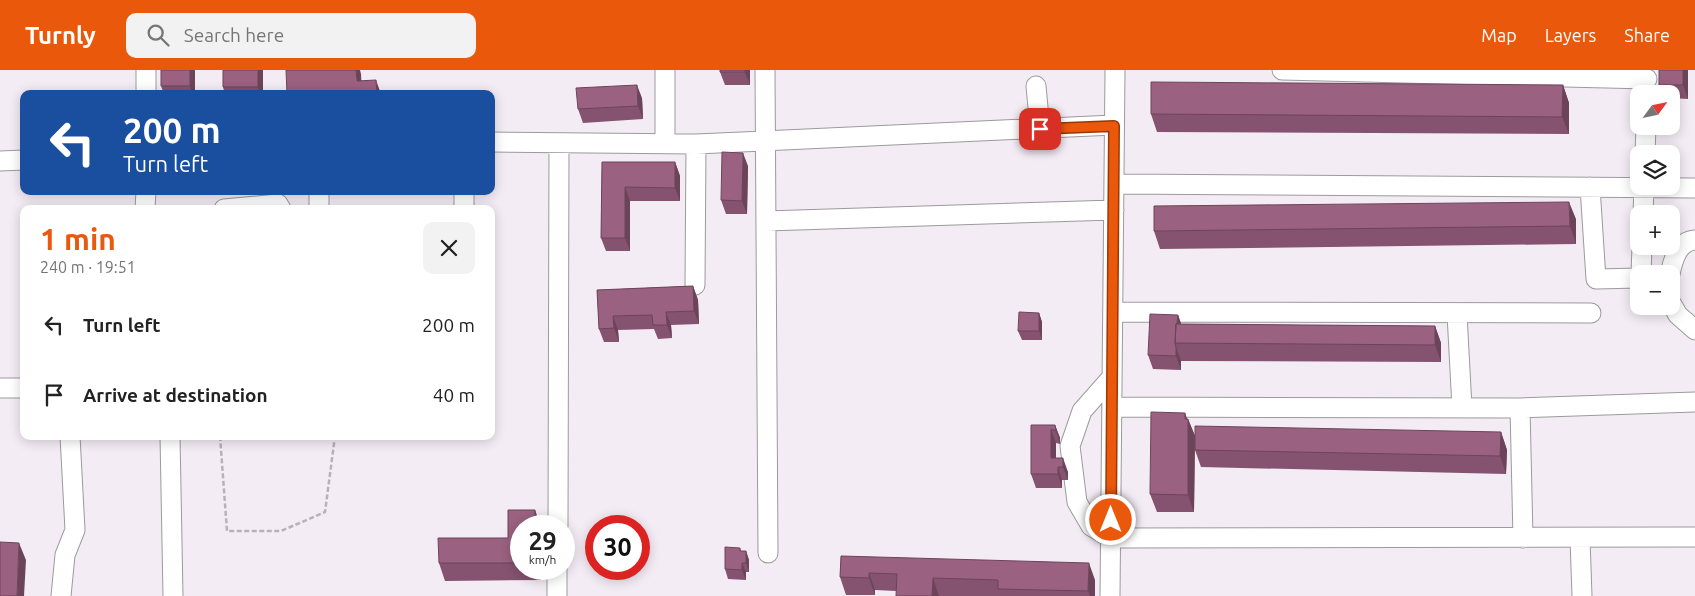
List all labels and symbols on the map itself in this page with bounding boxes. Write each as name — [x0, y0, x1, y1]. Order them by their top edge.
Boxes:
north arrow — [1630, 85, 1680, 135]
pin — [1019, 108, 1061, 150]
position arrow — [1084, 493, 1136, 545]
speed limit sign: 30 — [585, 515, 650, 580]

